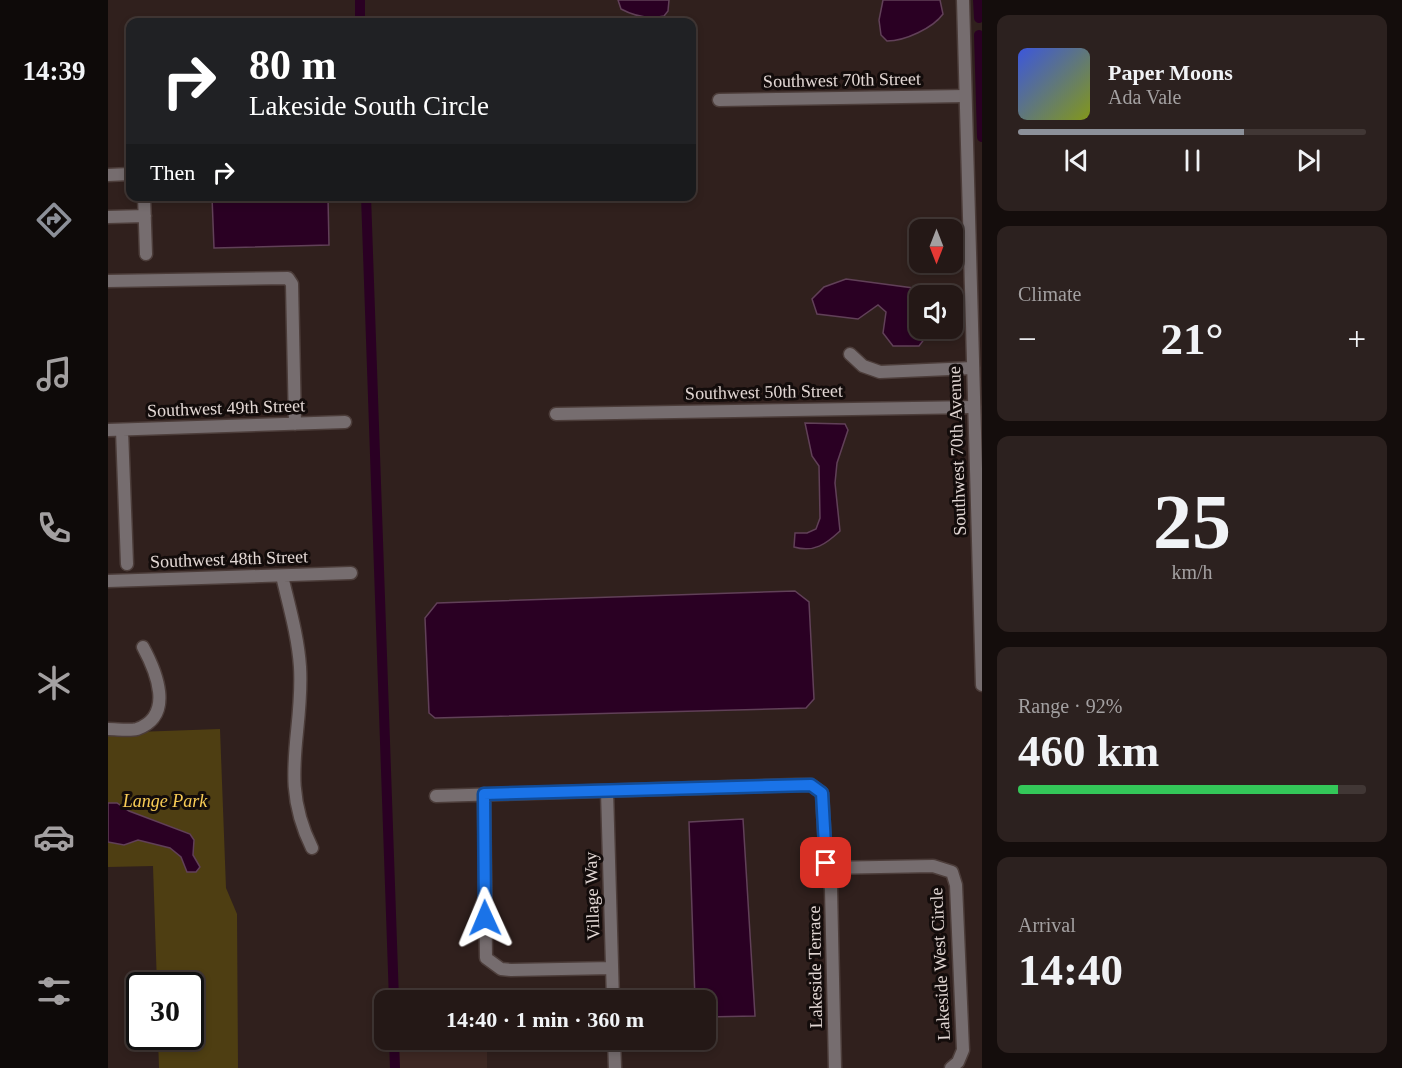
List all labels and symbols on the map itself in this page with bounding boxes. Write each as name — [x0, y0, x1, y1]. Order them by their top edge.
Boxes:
street label: Southwest 70th Street — [763, 69, 921, 91]
north arrow — [909, 219, 963, 273]
street label: Southwest 70th Avenue — [944, 366, 970, 536]
street label: Southwest 50th Street — [685, 381, 843, 403]
street label: Southwest 49th Street — [147, 395, 305, 421]
street label: Southwest 48th Street — [150, 546, 308, 572]
park label: Lange Park — [122, 791, 208, 811]
pin — [800, 837, 851, 888]
street label: Village Way — [580, 851, 604, 941]
position arrow — [453, 886, 517, 950]
street label: Lakeside West Circle — [926, 887, 954, 1041]
street label: Lakeside Terrace — [804, 905, 826, 1029]
speed limit sign: 30 — [126, 972, 204, 1050]

